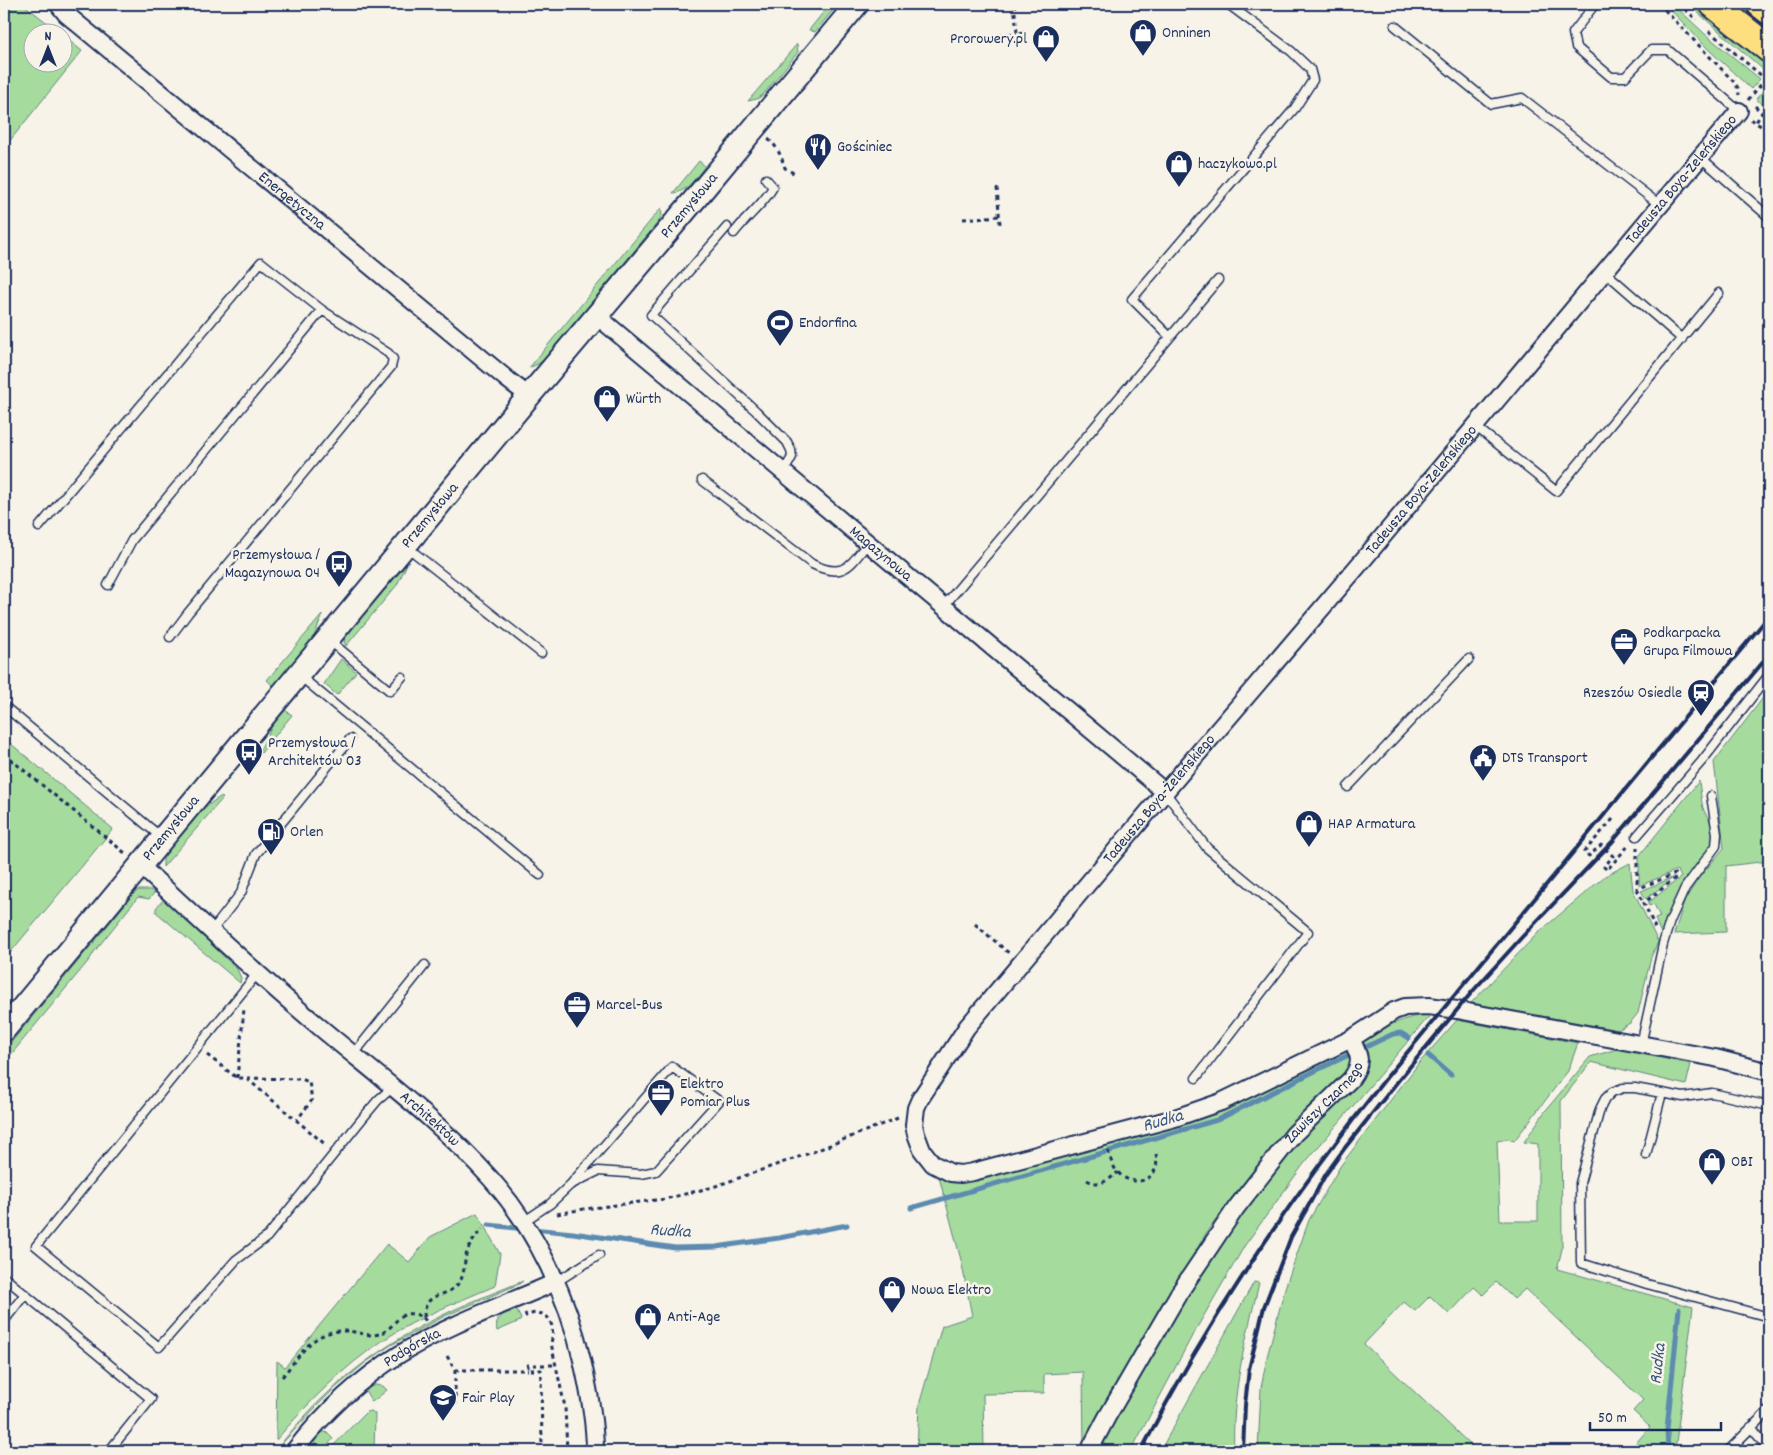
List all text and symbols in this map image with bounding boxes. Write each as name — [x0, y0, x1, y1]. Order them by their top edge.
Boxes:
shop icon: Onninen — [1128, 18, 1158, 57]
north arrow — [22, 22, 72, 72]
place label: Onninen — [1162, 22, 1211, 45]
shop icon: Prorowery.pl — [1031, 24, 1061, 63]
text: N — [45, 27, 52, 47]
place label: Prorowery.pl — [950, 28, 1027, 51]
street label: Tadeusza Boya-Żeleńskiego — [1620, 110, 1743, 250]
restaurant icon: Gościniec — [803, 132, 833, 171]
place label: Gościniec — [837, 136, 892, 159]
shop icon: haczykowo.pl — [1164, 149, 1194, 188]
place label: haczykowo.pl — [1198, 153, 1277, 176]
street label: Energetyczna — [253, 166, 331, 236]
street label: Przemysłowa — [655, 167, 724, 244]
sports icon: Endorfina — [765, 308, 795, 347]
place label: Endorfina — [799, 312, 857, 335]
shop icon: Würth — [592, 384, 622, 423]
place label: Würth — [626, 388, 661, 411]
street label: Tadeusza Boya-Żeleńskiego — [1360, 420, 1483, 560]
street label: Przemysłowa — [396, 477, 465, 553]
street label: Magazynowa — [844, 520, 918, 587]
place label: Przemysłowa / Magazynowa 04 — [225, 544, 320, 585]
bus stop icon: Przemysłowa / Magazynowa 04 — [324, 549, 354, 588]
place label: Podkarpacka Grupa Filmowa — [1643, 622, 1733, 663]
office icon: Podkarpacka Grupa Filmowa — [1609, 627, 1639, 666]
station icon: Rzeszów Osiedle — [1686, 678, 1716, 717]
place label: Rzeszów Osiedle — [1583, 682, 1682, 705]
street label: Tadeusza Boya-Żeleńskiego — [1098, 729, 1221, 869]
place label: Przemysłowa / Architektów 03 — [268, 732, 362, 773]
bus stop icon: Przemysłowa / Architektów 03 — [234, 737, 264, 776]
public building icon: DTS Transport — [1468, 743, 1498, 782]
place label: DTS Transport — [1502, 747, 1588, 770]
street label: Przemysłowa — [137, 790, 206, 866]
shop icon: HAP Armatura — [1294, 809, 1324, 848]
place label: HAP Armatura — [1328, 813, 1416, 836]
fuel station icon: Orlen — [256, 817, 286, 856]
place label: Orlen — [290, 821, 323, 844]
office icon: Marcel-Bus — [562, 990, 592, 1029]
place label: Marcel-Bus — [596, 994, 663, 1017]
street label: Zawiszy Czarnego — [1279, 1059, 1370, 1149]
place label: Elektro Pomiar Plus — [680, 1073, 750, 1114]
office icon: Elektro Pomiar Plus — [646, 1078, 676, 1117]
street label: Architektów — [394, 1086, 465, 1152]
water label: Rudka — [1140, 1104, 1188, 1140]
shop icon: OBI — [1697, 1147, 1727, 1186]
place label: OBI — [1731, 1151, 1753, 1174]
water label: Rudka — [649, 1218, 693, 1246]
shop icon: Nowa Elektro — [877, 1275, 907, 1314]
place label: Nowa Elektro — [911, 1279, 991, 1302]
shop icon: Anti-Age — [633, 1302, 663, 1341]
place label: Anti-Age — [667, 1306, 720, 1329]
street label: Podgórska — [379, 1322, 445, 1373]
water label: Rudka — [1644, 1341, 1674, 1386]
school or university icon: Fair Play — [428, 1383, 458, 1422]
place label: Fair Play — [462, 1387, 515, 1410]
scale bar — [1590, 1400, 1722, 1432]
text: 50 m — [1598, 1408, 1627, 1430]

